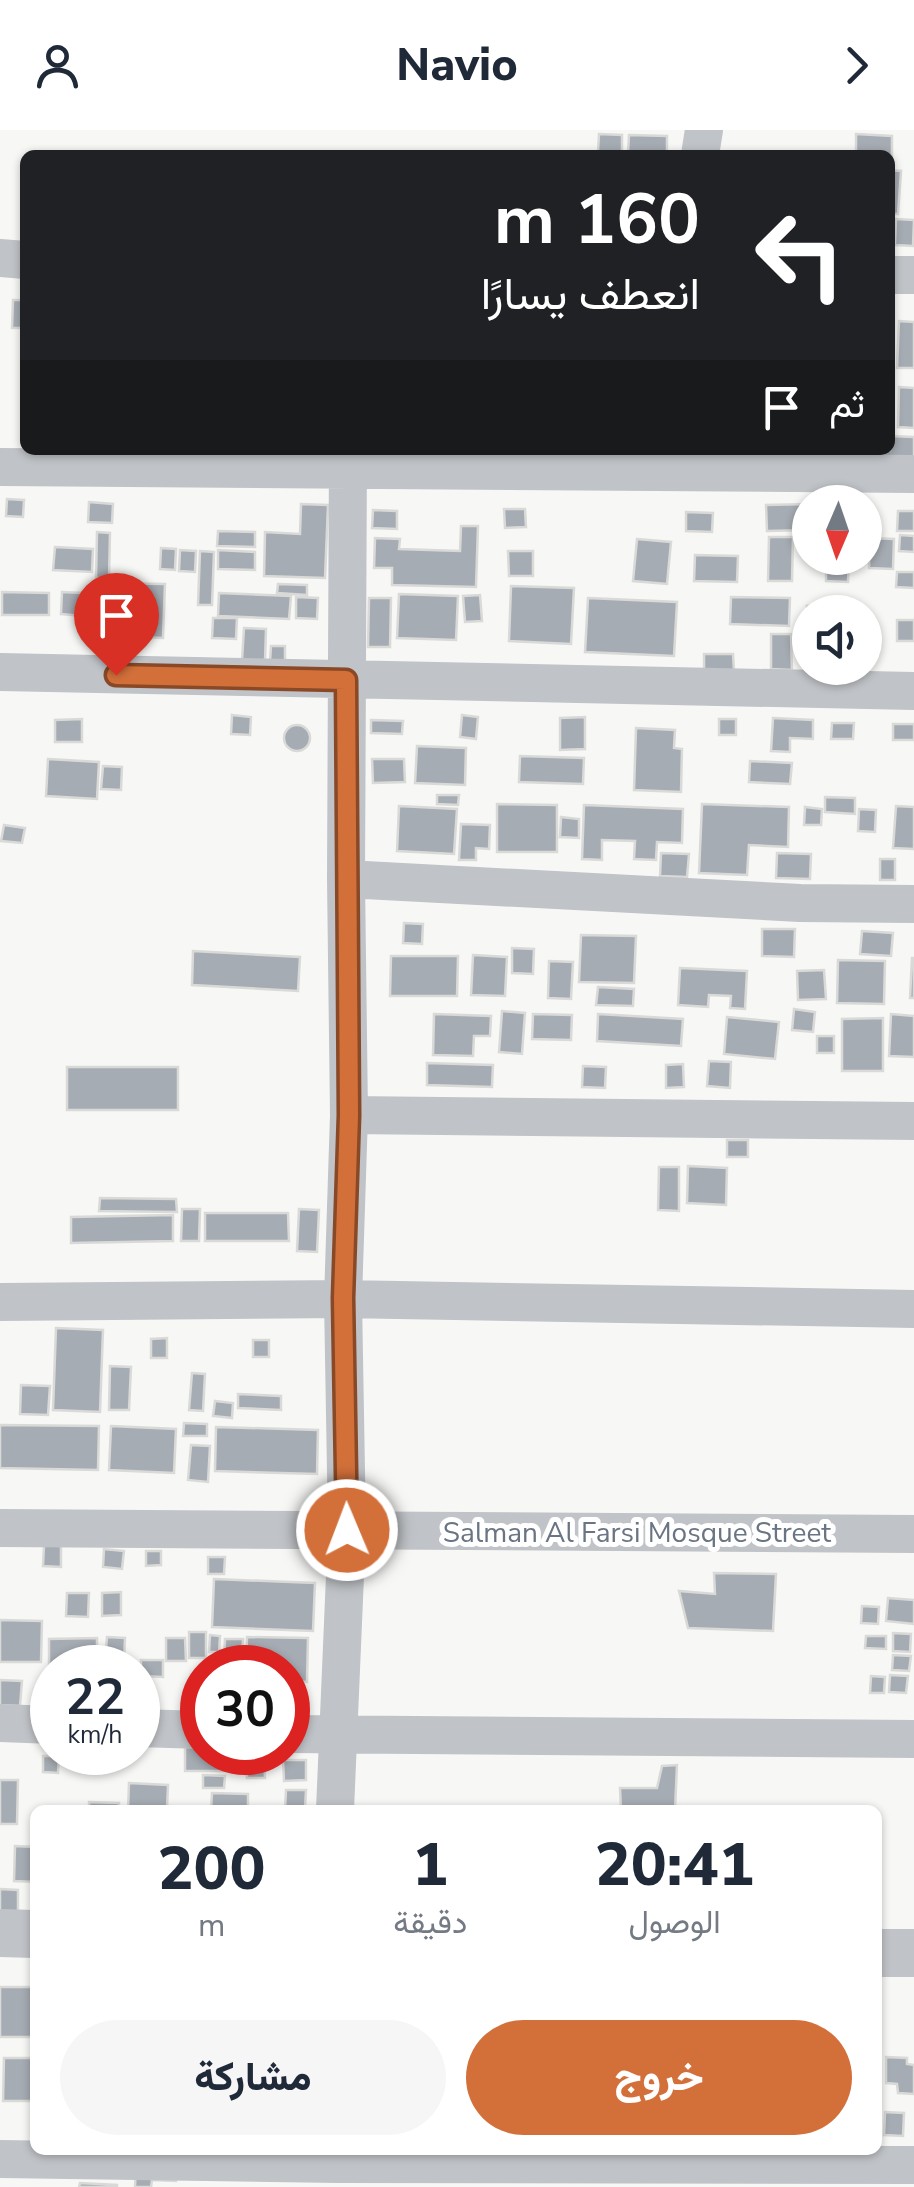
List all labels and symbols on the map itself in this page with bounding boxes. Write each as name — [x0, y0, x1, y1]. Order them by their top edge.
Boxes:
north arrow — [792, 485, 882, 575]
pin — [74, 573, 159, 676]
position arrow — [295, 1478, 399, 1582]
street label: Salman Al Farsi Mosque Street — [443, 1514, 831, 1552]
speed limit sign: 30 — [180, 1645, 310, 1775]

